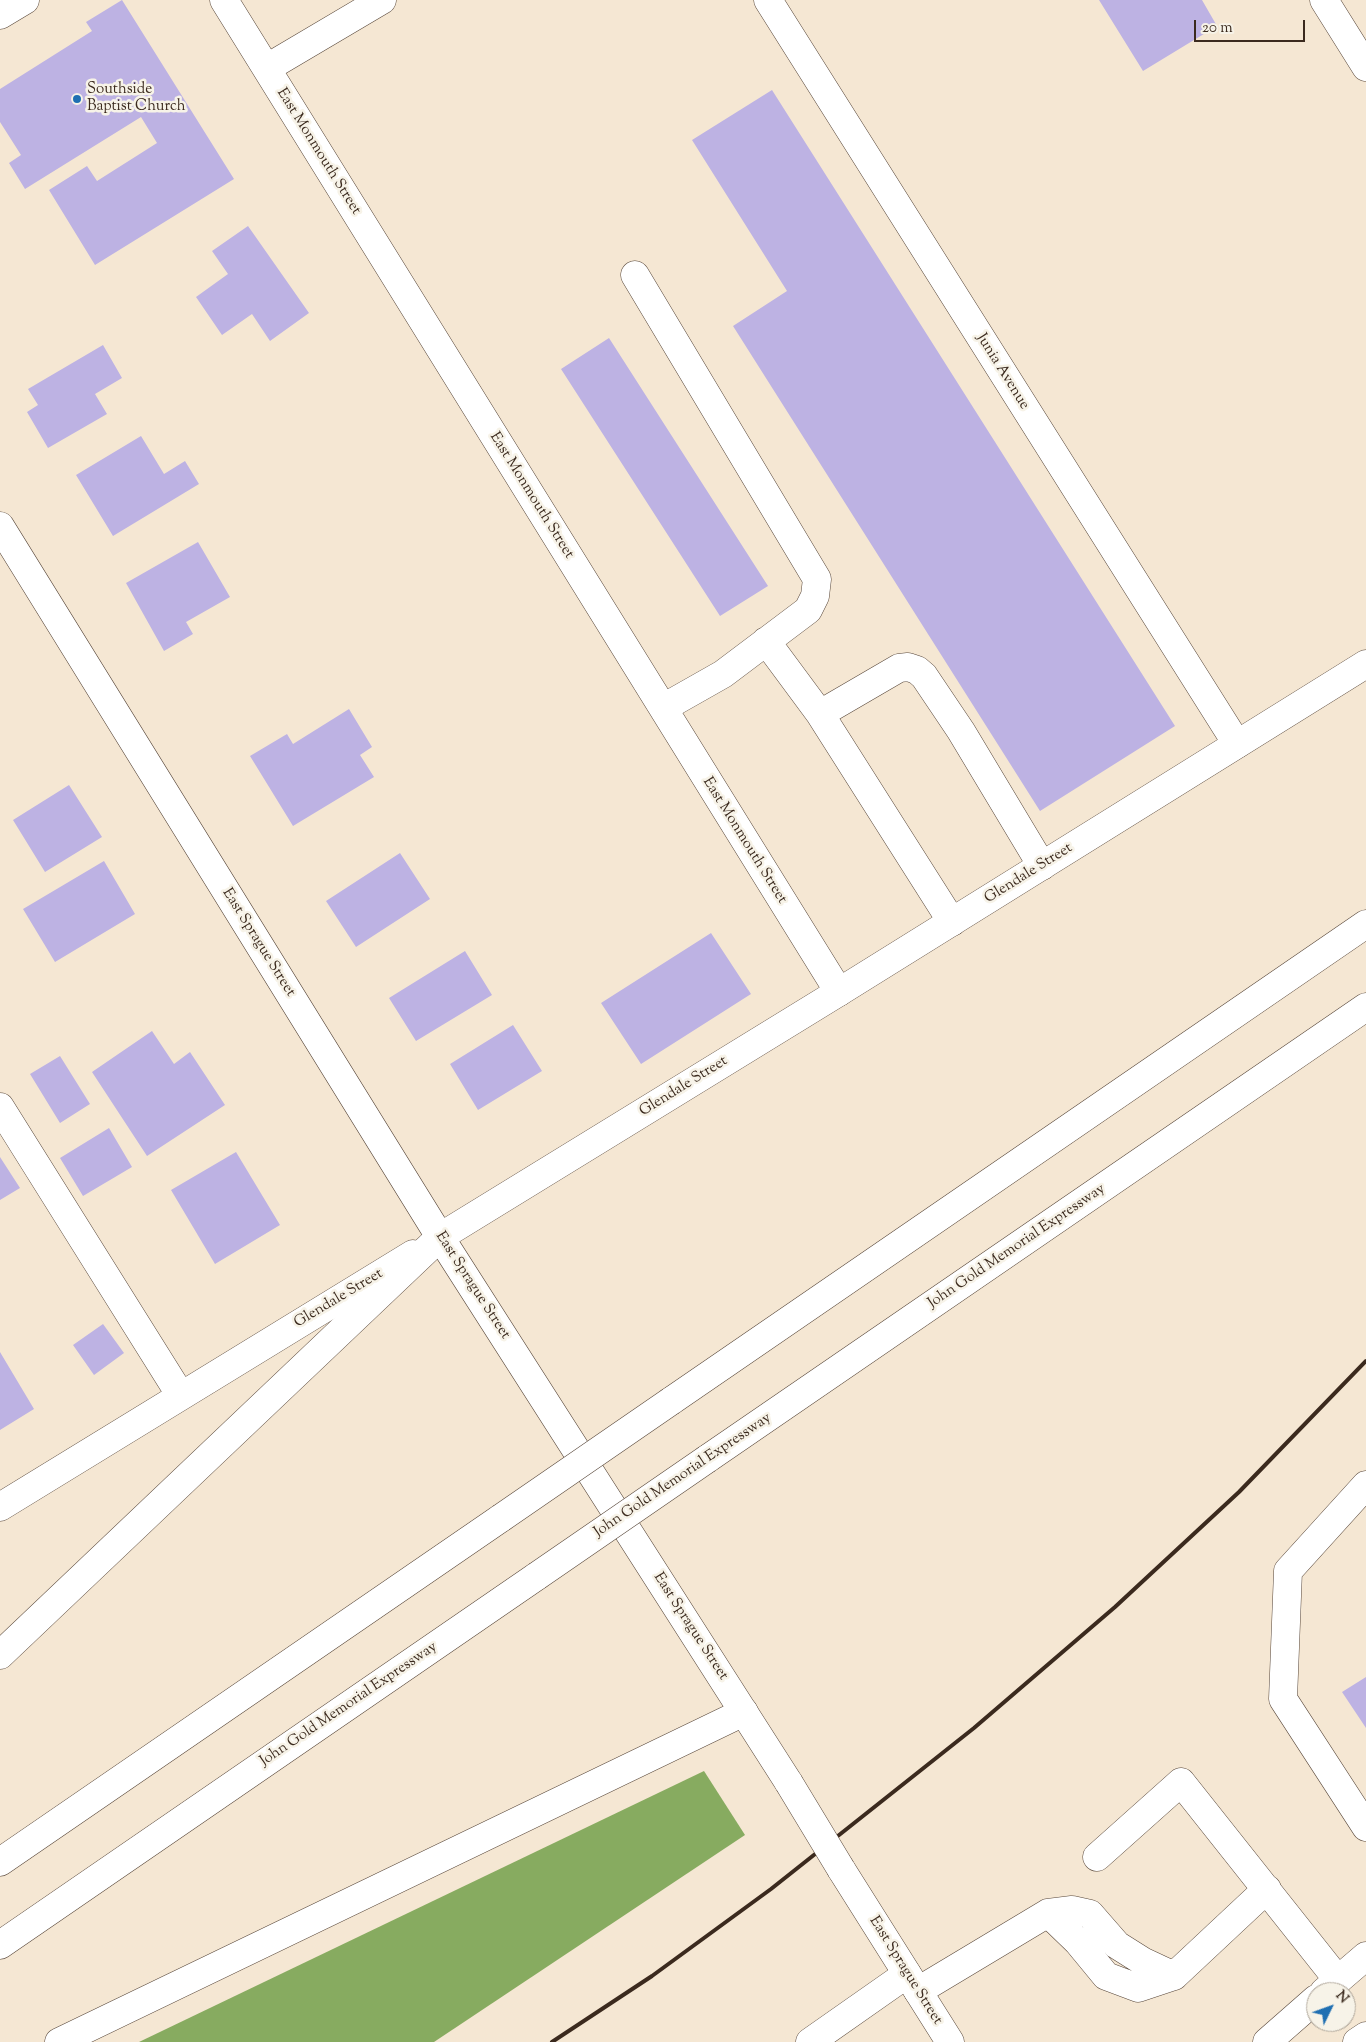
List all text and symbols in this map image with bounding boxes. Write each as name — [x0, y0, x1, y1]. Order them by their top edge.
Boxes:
scale bar — [1196, 10, 1307, 42]
text: 20 m — [1202, 18, 1233, 39]
place label: Southside Baptist Church — [87, 81, 186, 116]
street label: East Monmouth Street — [272, 85, 364, 219]
marker: Southside Baptist Church — [71, 93, 83, 105]
street label: Junia Avenue — [971, 331, 1033, 413]
street label: East Monmouth Street — [485, 429, 577, 563]
street label: East Monmouth Street — [698, 774, 790, 908]
street label: Glendale Street — [982, 840, 1076, 908]
street label: East Sprague Street — [217, 885, 299, 1001]
street label: Glendale Street — [637, 1053, 731, 1121]
street label: John Gold Memorial Expressway — [925, 1181, 1109, 1313]
street label: East Sprague Street — [431, 1229, 513, 1343]
street label: Glendale Street — [291, 1265, 387, 1333]
street label: John Gold Memorial Expressway — [591, 1410, 775, 1542]
street label: East Sprague Street — [649, 1570, 731, 1684]
street label: John Gold Memorial Expressway — [257, 1639, 441, 1771]
street label: East Sprague Street — [864, 1913, 946, 2029]
north arrow — [1306, 1982, 1356, 2032]
text: N — [1330, 1987, 1353, 2008]

